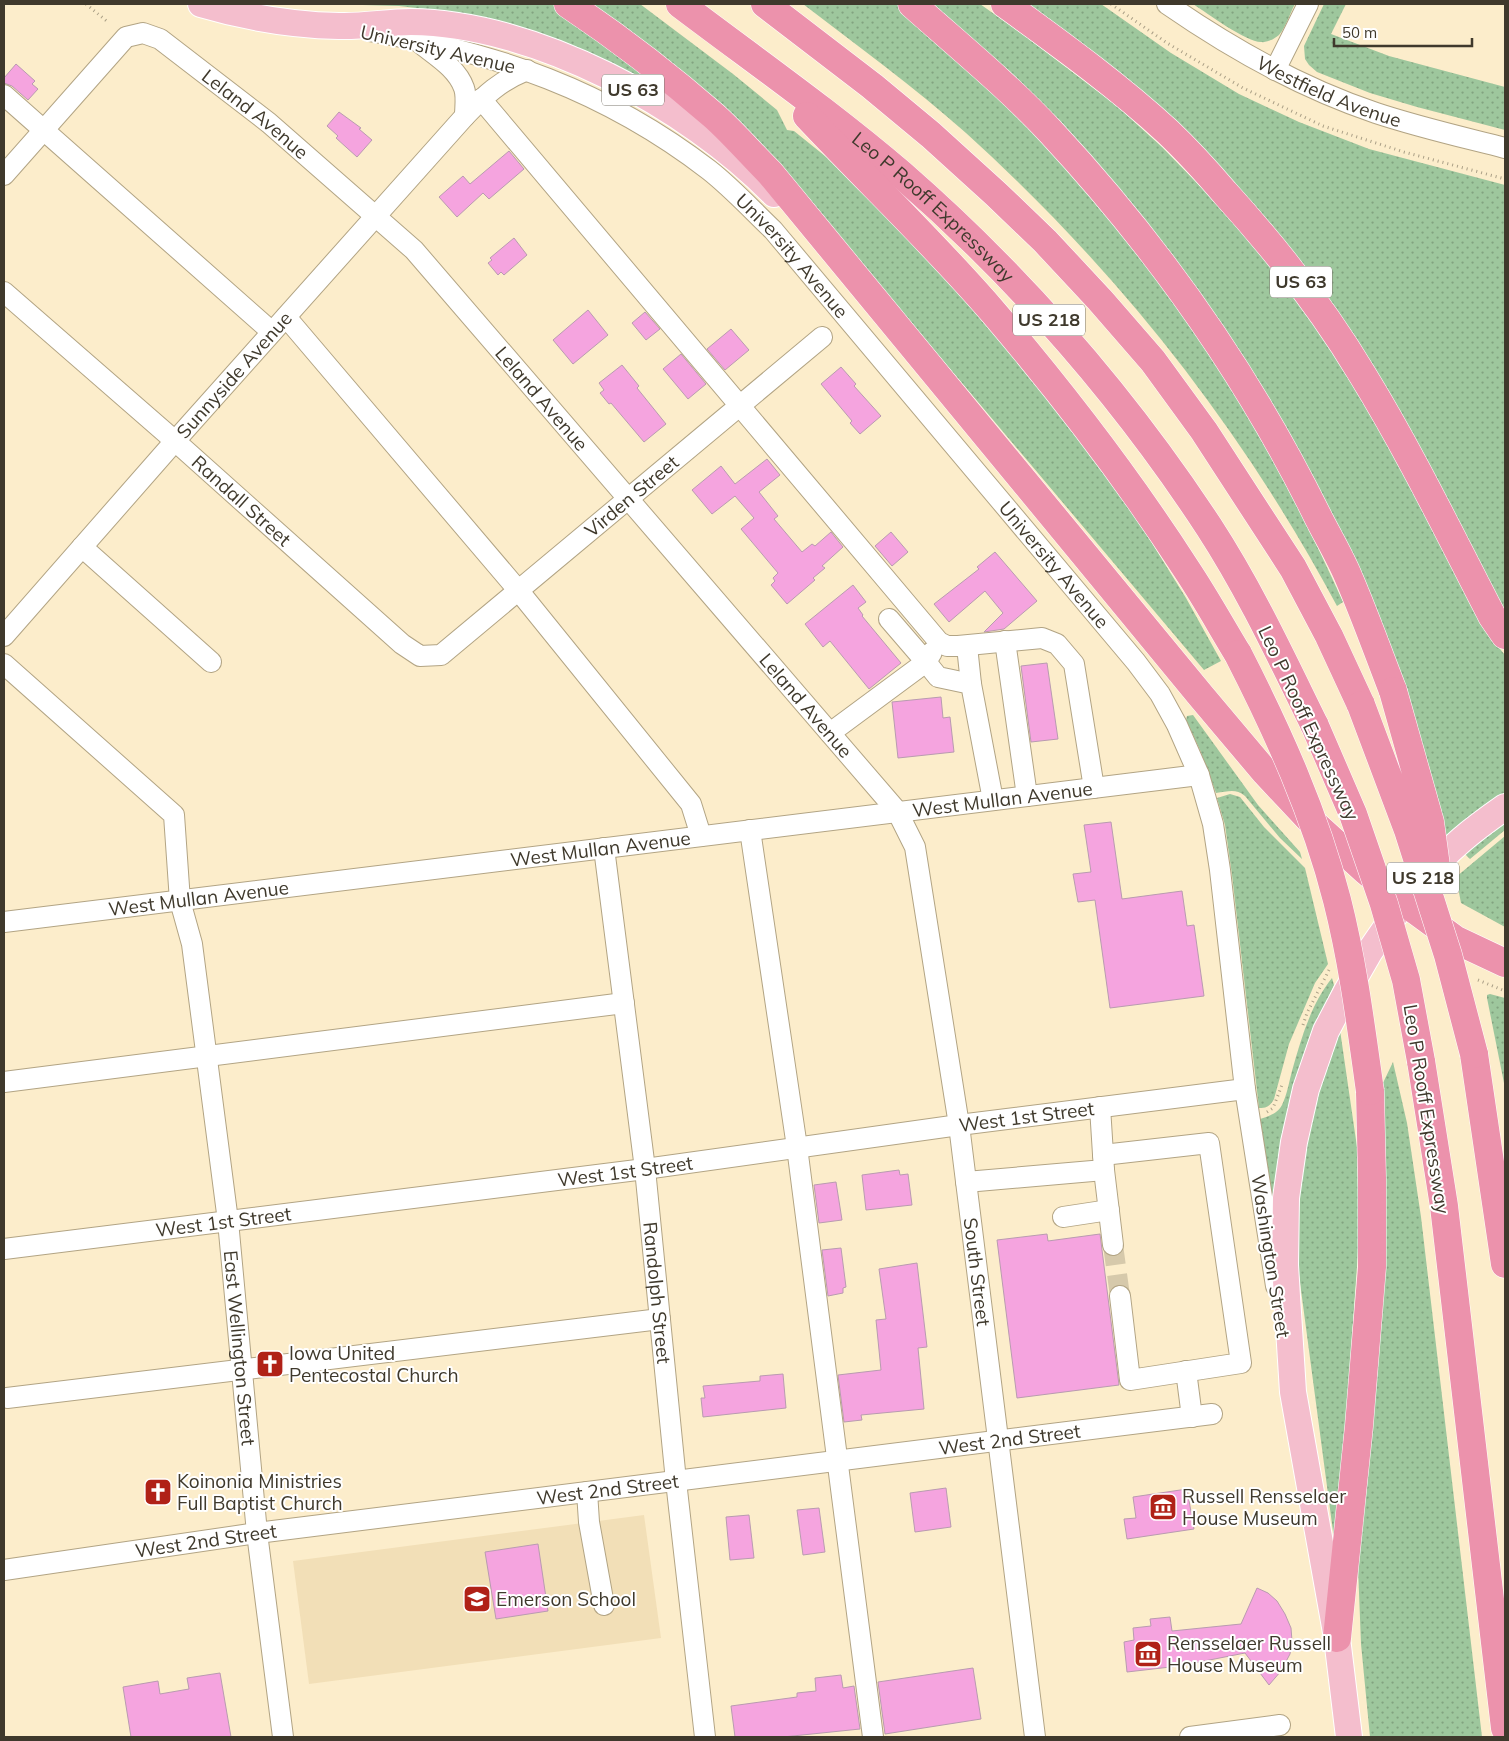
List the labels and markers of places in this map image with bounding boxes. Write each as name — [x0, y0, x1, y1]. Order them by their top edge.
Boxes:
place label: Iowa United Pentecostal Church — [289, 1341, 459, 1387]
church icon: Iowa United Pentecostal Church — [255, 1349, 285, 1379]
place label: Koinonia Ministries Full Baptist Church — [177, 1469, 343, 1515]
church icon: Koinonia Ministries Full Baptist Church — [143, 1477, 173, 1507]
place label: Russell Rensselaer House Museum — [1182, 1484, 1346, 1530]
museum icon: Russell Rensselaer House Museum — [1148, 1492, 1178, 1522]
school or university icon: Emerson School — [462, 1584, 492, 1614]
place label: Emerson School — [496, 1587, 636, 1611]
place label: Rensselaer Russell House Museum — [1167, 1631, 1331, 1677]
museum icon: Rensselaer Russell House Museum — [1133, 1639, 1163, 1669]

